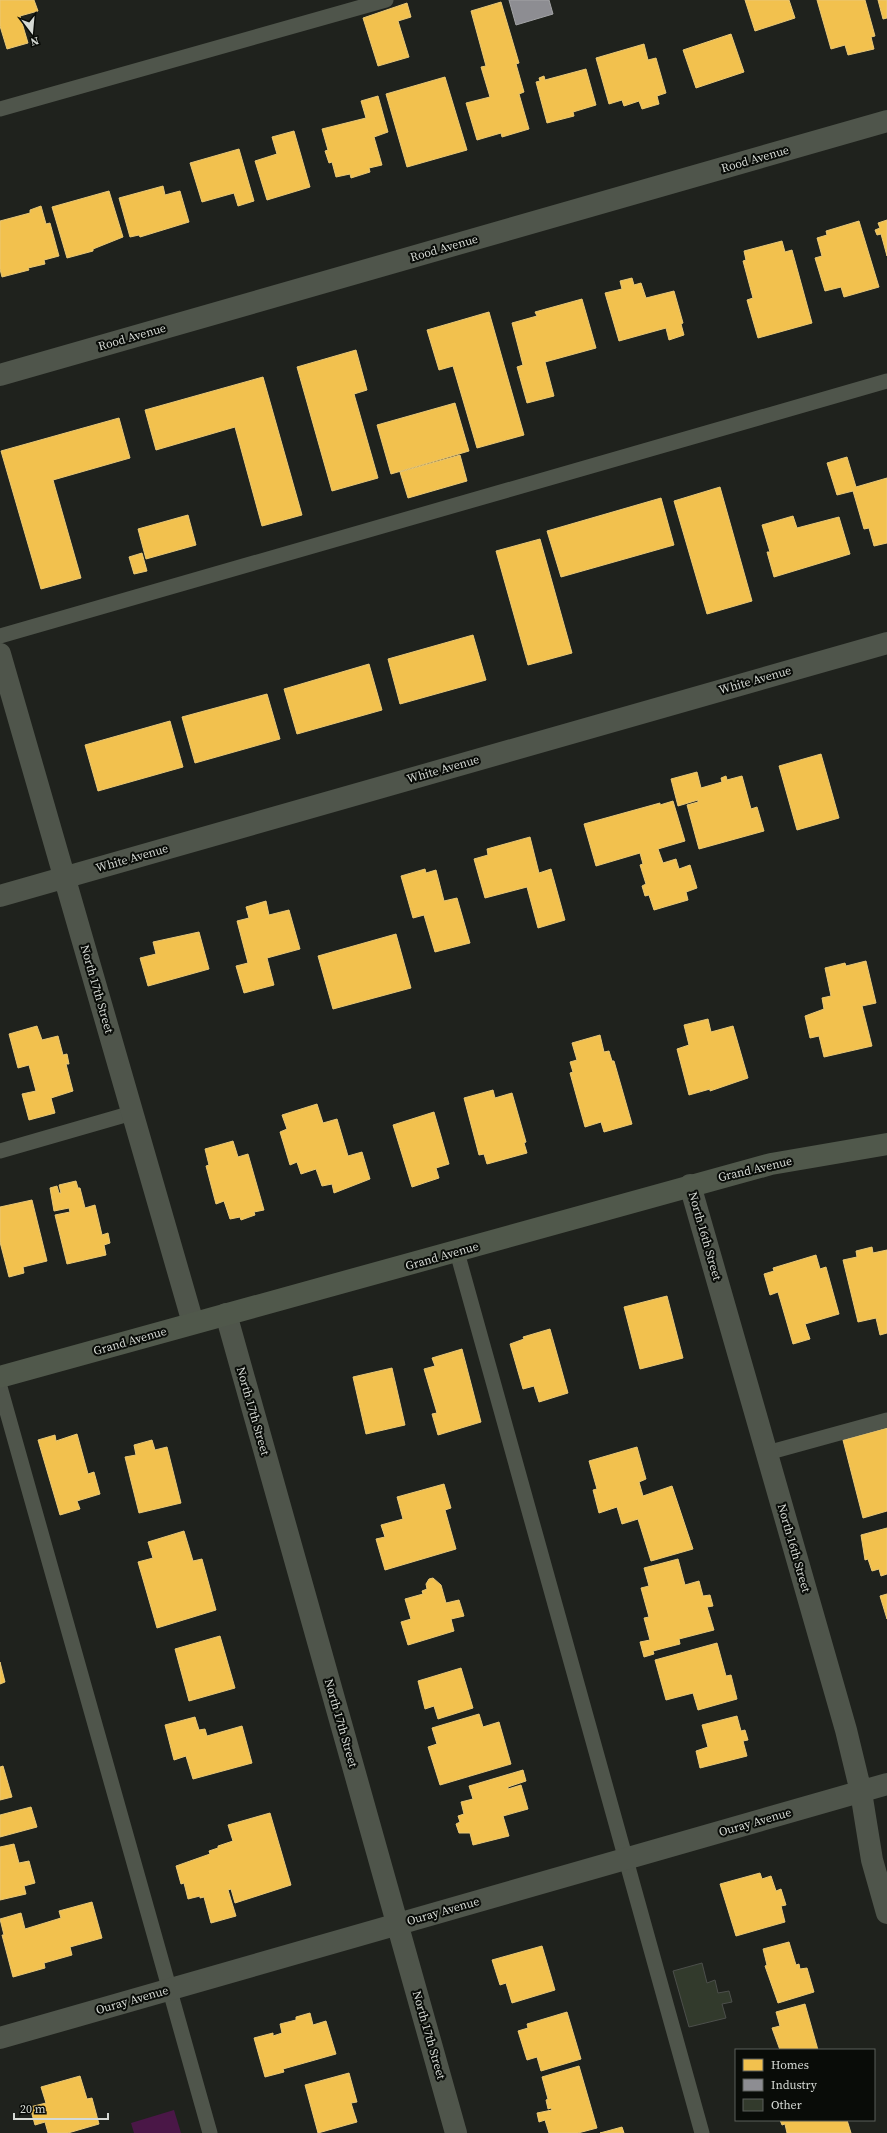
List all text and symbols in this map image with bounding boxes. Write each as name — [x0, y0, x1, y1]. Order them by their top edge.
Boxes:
north arrow — [12, 12, 52, 52]
text: N — [29, 33, 41, 49]
street label: Rood Avenue — [719, 142, 791, 176]
street label: Rood Avenue — [408, 231, 480, 265]
street label: Rood Avenue — [96, 320, 168, 354]
street label: White Avenue — [717, 662, 793, 698]
street label: White Avenue — [405, 751, 481, 787]
street label: White Avenue — [94, 840, 170, 876]
street label: North 17th Street — [77, 943, 117, 1035]
street label: Grand Avenue — [716, 1153, 794, 1185]
street label: North 16th Street — [685, 1190, 725, 1282]
street label: Grand Avenue — [404, 1238, 480, 1274]
street label: Grand Avenue — [92, 1323, 168, 1359]
street label: North 17th Street — [233, 1365, 273, 1457]
street label: North 16th Street — [774, 1502, 814, 1594]
street label: North 17th Street — [321, 1677, 361, 1769]
street label: Ouray Avenue — [717, 1804, 793, 1840]
street label: Ouray Avenue — [405, 1893, 481, 1929]
street label: Ouray Avenue — [94, 1982, 170, 2018]
street label: North 17th Street — [409, 1989, 449, 2081]
legend — [735, 2049, 875, 2121]
text: Homes — [771, 2057, 809, 2073]
text: Industry — [771, 2077, 818, 2093]
scale bar — [14, 2095, 108, 2121]
text: Other — [771, 2097, 802, 2113]
text: 20 m — [20, 2101, 46, 2117]

